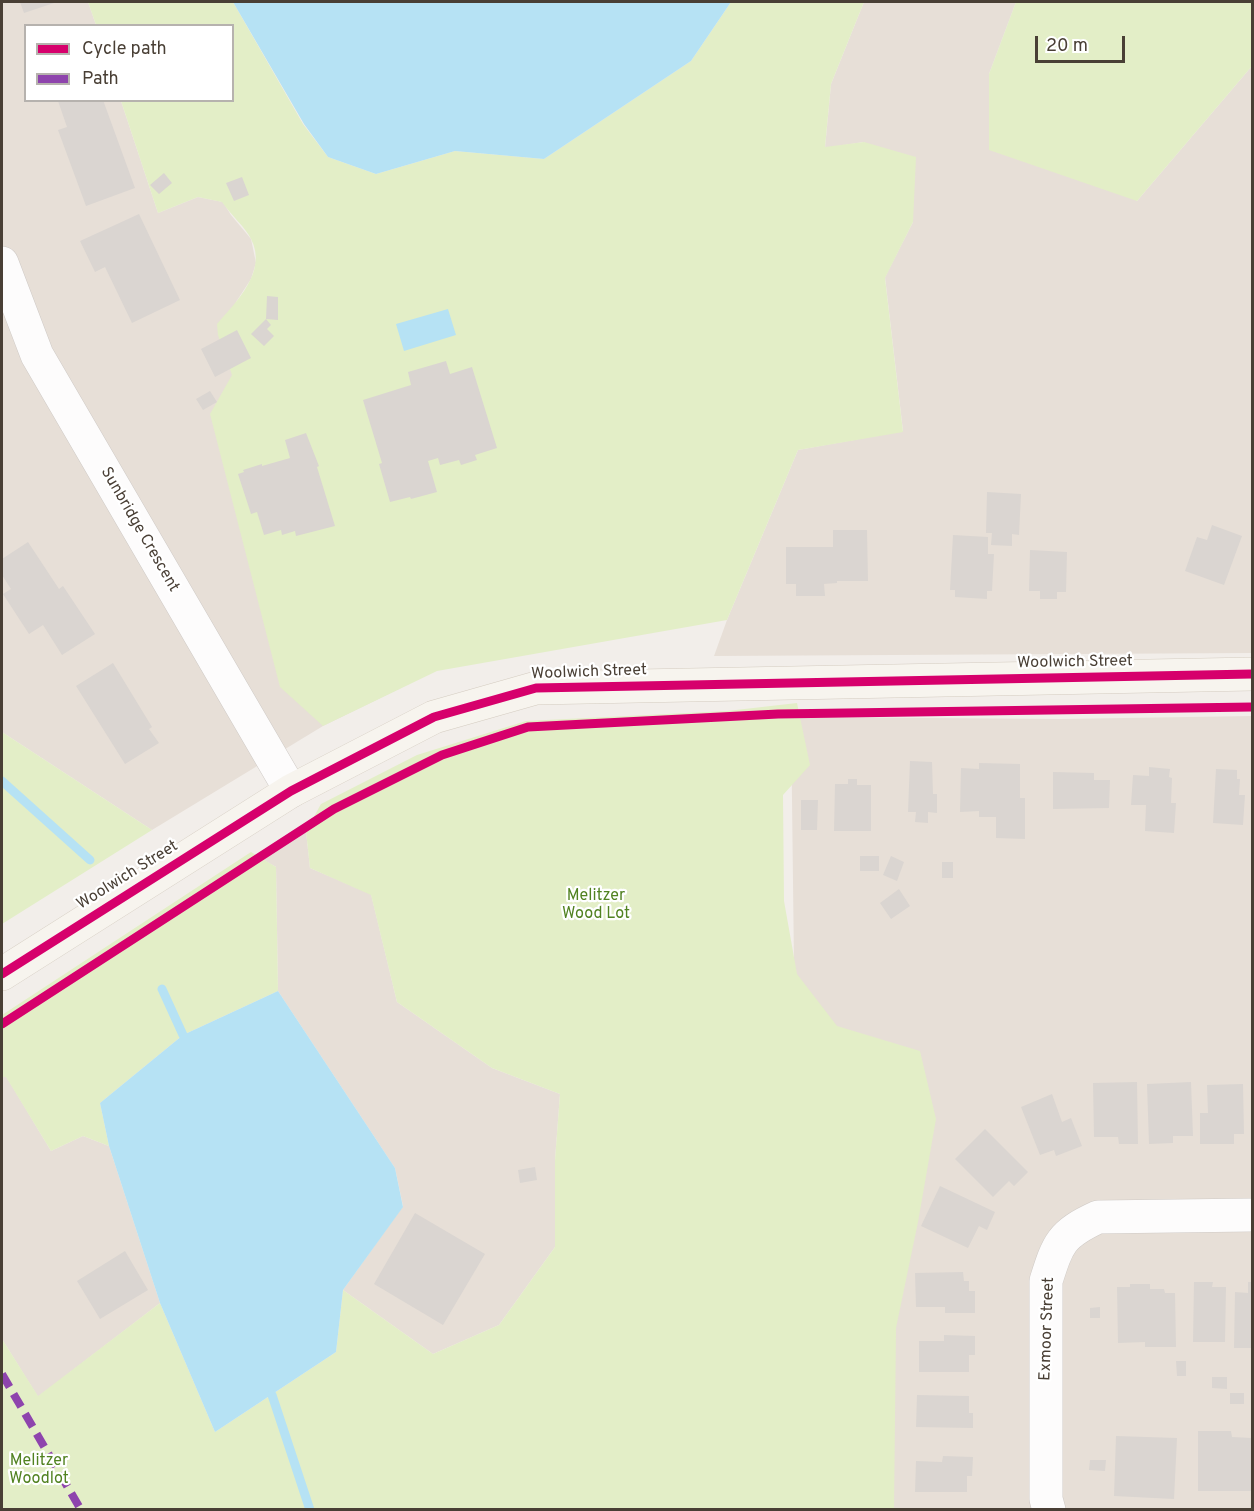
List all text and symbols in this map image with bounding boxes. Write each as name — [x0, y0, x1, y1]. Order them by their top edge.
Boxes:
legend — [24, 24, 234, 102]
scale bar — [1038, 24, 1128, 62]
text: 20 m — [1046, 35, 1088, 58]
text: Cycle path — [82, 38, 167, 61]
text: Path — [82, 68, 119, 91]
street label: Sunbridge Crescent — [95, 464, 183, 596]
street label: Woolwich Street — [1017, 652, 1133, 674]
street label: Woolwich Street — [531, 661, 647, 685]
street label: Woolwich Street — [74, 837, 182, 915]
park label: Melitzer Wood Lot — [562, 887, 630, 925]
street label: Exmoor Street — [1037, 1277, 1059, 1381]
park label: Melitzer Woodlot — [9, 1452, 69, 1490]

